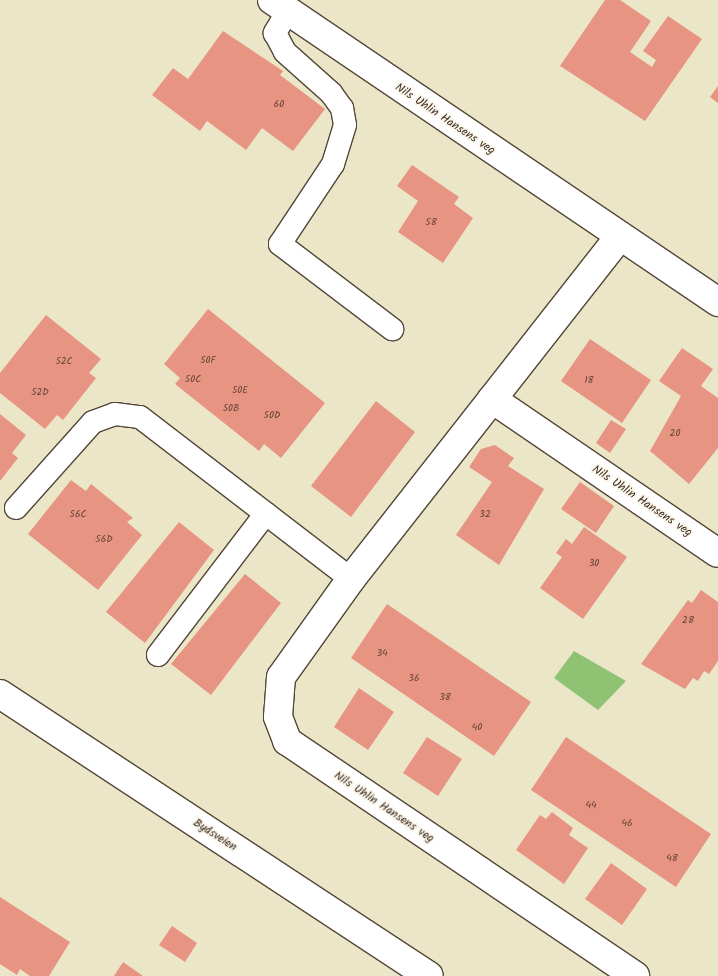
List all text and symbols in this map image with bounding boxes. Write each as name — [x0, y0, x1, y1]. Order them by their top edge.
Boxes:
street label: Nils Uhlin Hansens veg — [392, 80, 498, 158]
house number: 60 — [274, 99, 284, 111]
house number: 58 — [425, 217, 437, 229]
house number: 50F — [200, 355, 216, 367]
house number: 52C — [55, 356, 73, 368]
house number: 50C — [185, 374, 201, 386]
house number: 18 — [584, 375, 594, 387]
house number: 50E — [232, 385, 248, 397]
house number: 52D — [31, 387, 49, 399]
house number: 50B — [223, 403, 239, 415]
house number: 50D — [264, 410, 280, 422]
house number: 20 — [670, 428, 680, 440]
street label: Nils Uhlin Hansens veg — [589, 462, 695, 540]
house number: 56C — [70, 509, 86, 521]
house number: 32 — [479, 509, 491, 521]
house number: 56D — [95, 534, 113, 546]
house number: 30 — [589, 558, 599, 570]
house number: 28 — [682, 615, 694, 627]
house number: 34 — [376, 648, 388, 660]
house number: 36 — [408, 673, 420, 685]
house number: 38 — [439, 692, 451, 704]
house number: 40 — [472, 722, 482, 734]
street label: Nils Uhlin Hansens veg — [331, 768, 437, 846]
house number: 44 — [585, 800, 597, 812]
street label: Byåsveien — [190, 816, 240, 854]
house number: 46 — [621, 818, 633, 830]
house number: 48 — [666, 853, 678, 865]

